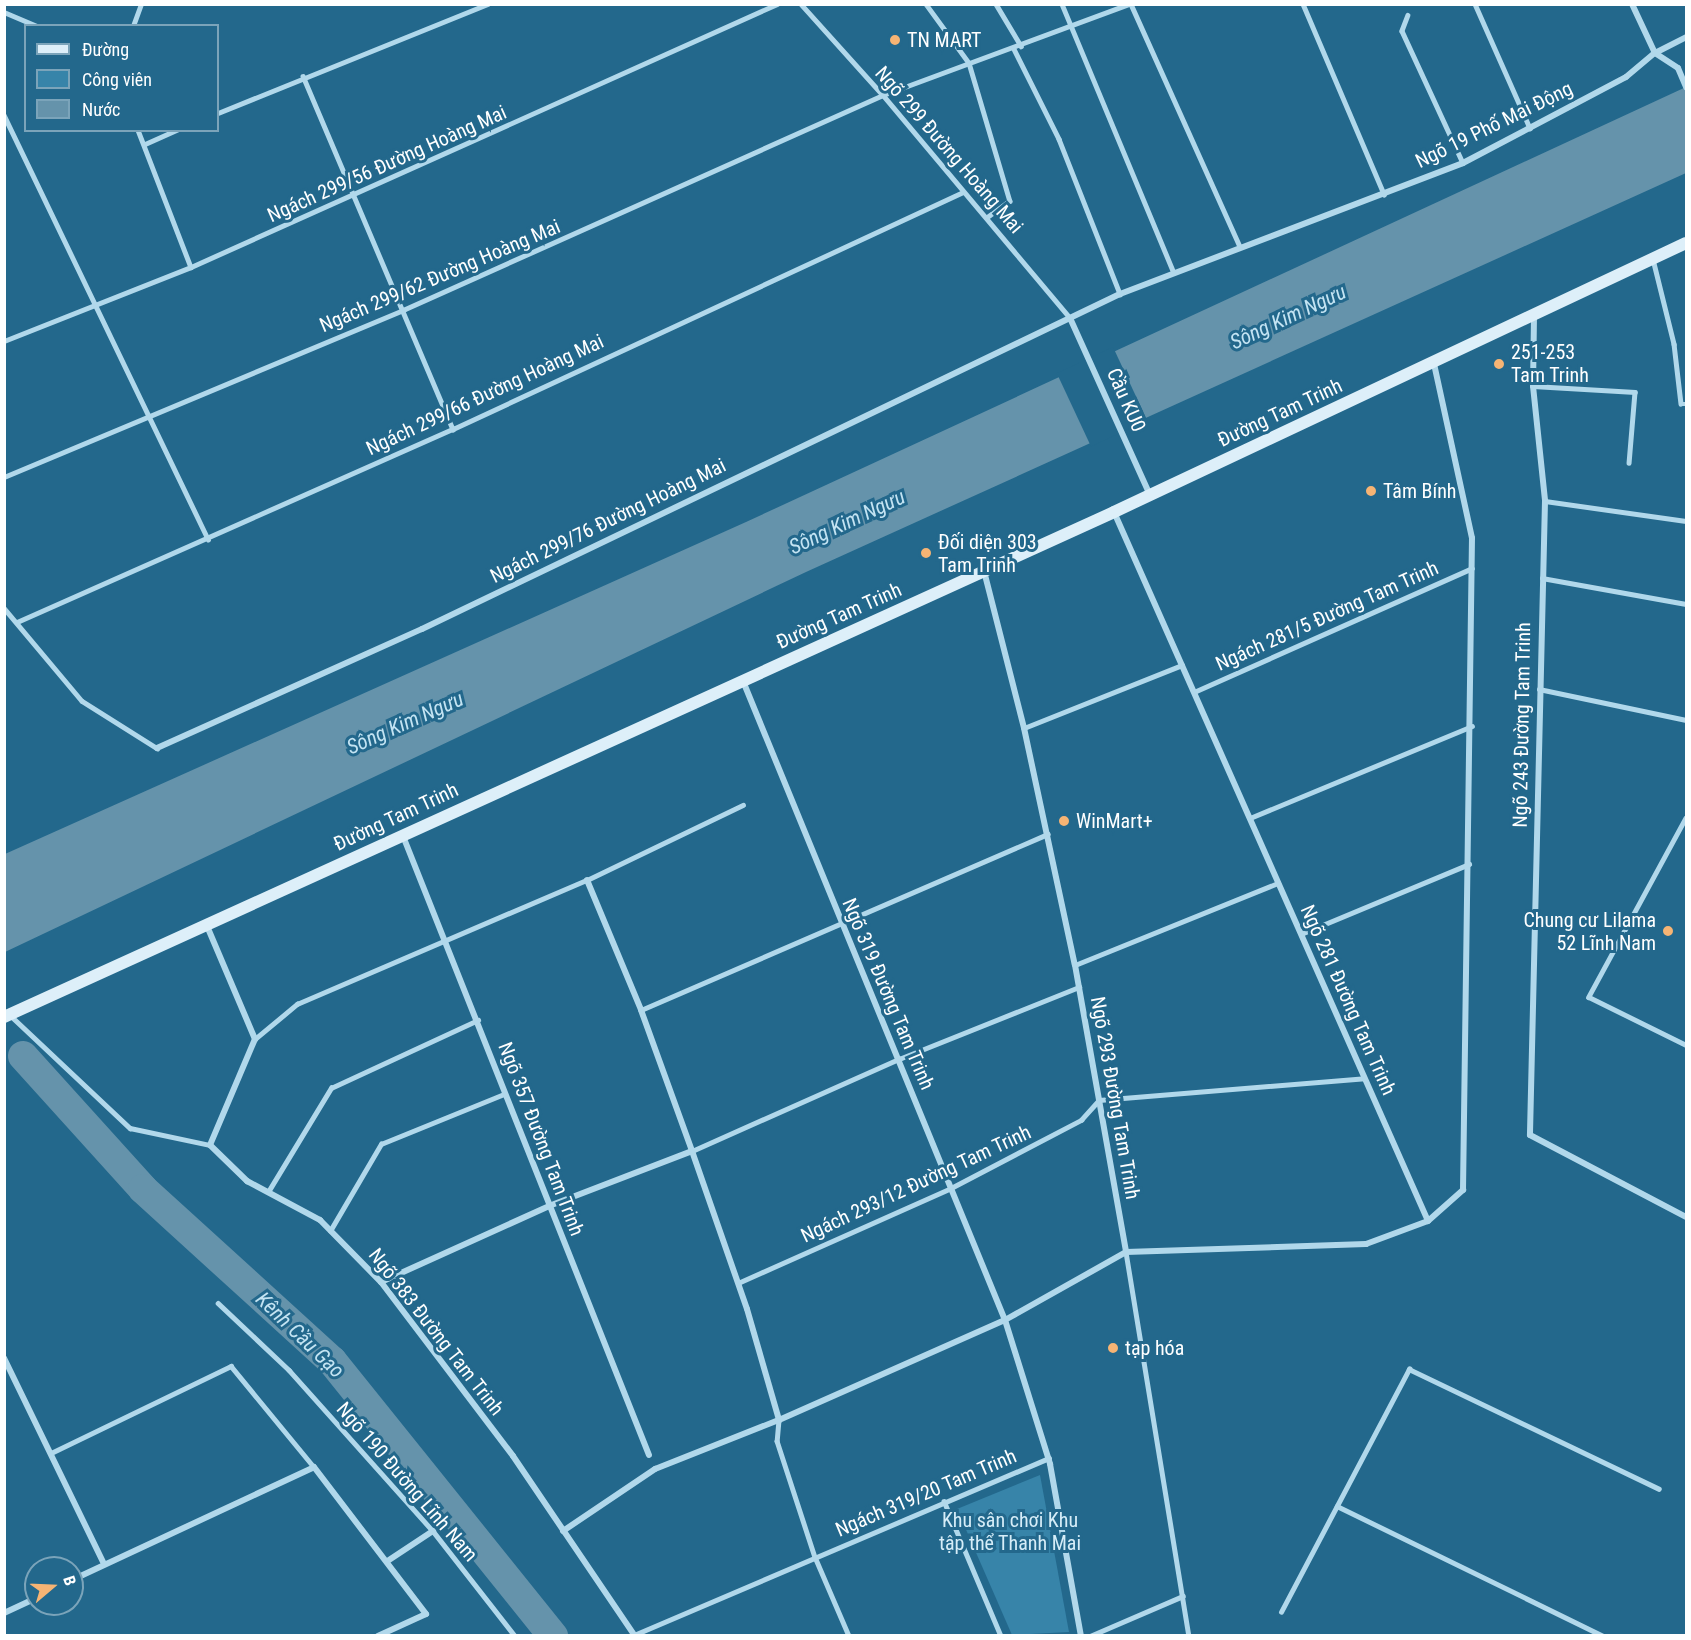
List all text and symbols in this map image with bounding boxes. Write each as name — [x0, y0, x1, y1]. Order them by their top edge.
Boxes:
legend — [24, 24, 219, 132]
place label: TN MART — [907, 28, 981, 52]
marker: TN MART — [888, 33, 902, 47]
text: Đường — [82, 39, 129, 60]
street label: Ngõ 299 Đường Hoàng Mai — [870, 62, 1028, 238]
text: Công viên — [82, 69, 152, 90]
street label: Ngõ 19 Phố Mai Động — [1412, 77, 1576, 173]
text: Nước — [82, 99, 120, 120]
street label: Ngách 299/56 Đường Hoàng Mai — [264, 100, 510, 228]
street label: Ngách 299/62 Đường Hoàng Mai — [316, 214, 564, 338]
water label: Sông Kim Ngưu — [1226, 279, 1350, 355]
street label: Ngách 299/66 Đường Hoàng Mai — [363, 329, 607, 461]
place label: 251-253 Tam Trinh — [1511, 340, 1589, 387]
marker: 251-253 Tam Trinh — [1492, 357, 1506, 371]
street label: Cầu KU0 — [1101, 364, 1151, 436]
street label: Đường Tam Trinh — [1214, 374, 1346, 452]
street label: Ngách 299/76 Đường Hoàng Mai — [486, 453, 730, 589]
place label: Tâm Bính — [1383, 479, 1457, 503]
water label: Sông Kim Ngưu — [785, 484, 909, 560]
marker: Tâm Bính — [1364, 484, 1378, 498]
place label: Đối diện 303 Tam Trinh — [938, 530, 1037, 577]
marker: Đối diện 303 Tam Trinh — [919, 546, 933, 560]
street label: Ngách 281/5 Đường Tam Trinh — [1212, 556, 1442, 676]
street label: Đường Tam Trinh — [772, 578, 906, 654]
street label: Ngõ 243 Đường Tam Trinh — [1508, 622, 1536, 828]
water label: Sông Kim Ngưu — [343, 686, 467, 760]
street label: Đường Tam Trinh — [330, 778, 462, 856]
place label: WinMart+ — [1076, 809, 1153, 833]
marker: WinMart+ — [1057, 814, 1071, 828]
street label: Ngõ 319 Đường Tam Trinh — [837, 894, 939, 1094]
street label: Ngõ 281 Đường Tam Trinh — [1295, 901, 1401, 1099]
place label: Chung cư Lilama 52 Lĩnh Nam — [1523, 908, 1656, 955]
marker: Chung cư Lilama 52 Lĩnh Nam — [1661, 924, 1675, 938]
street label: Ngõ 293 Đường Tam Trinh — [1085, 994, 1145, 1202]
street label: Ngõ 357 Đường Tam Trinh — [493, 1038, 589, 1240]
street label: Ngách 293/12 Đường Tam Trinh — [797, 1120, 1035, 1248]
street label: Ngõ 383 Đường Tam Trinh — [363, 1243, 509, 1421]
water label: Kênh Cầu Gạo — [251, 1287, 349, 1383]
place label: tạp hóa — [1125, 1336, 1184, 1360]
marker: tạp hóa — [1106, 1341, 1120, 1355]
street label: Ngõ 190 Đường Lĩnh Nam — [331, 1397, 483, 1567]
street label: Ngách 319/20 Tam Trinh — [832, 1444, 1020, 1542]
park label: Khu sân chơi Khu tập thể Thanh Mai — [939, 1509, 1081, 1556]
north arrow — [24, 1556, 84, 1616]
text: B — [59, 1573, 80, 1588]

